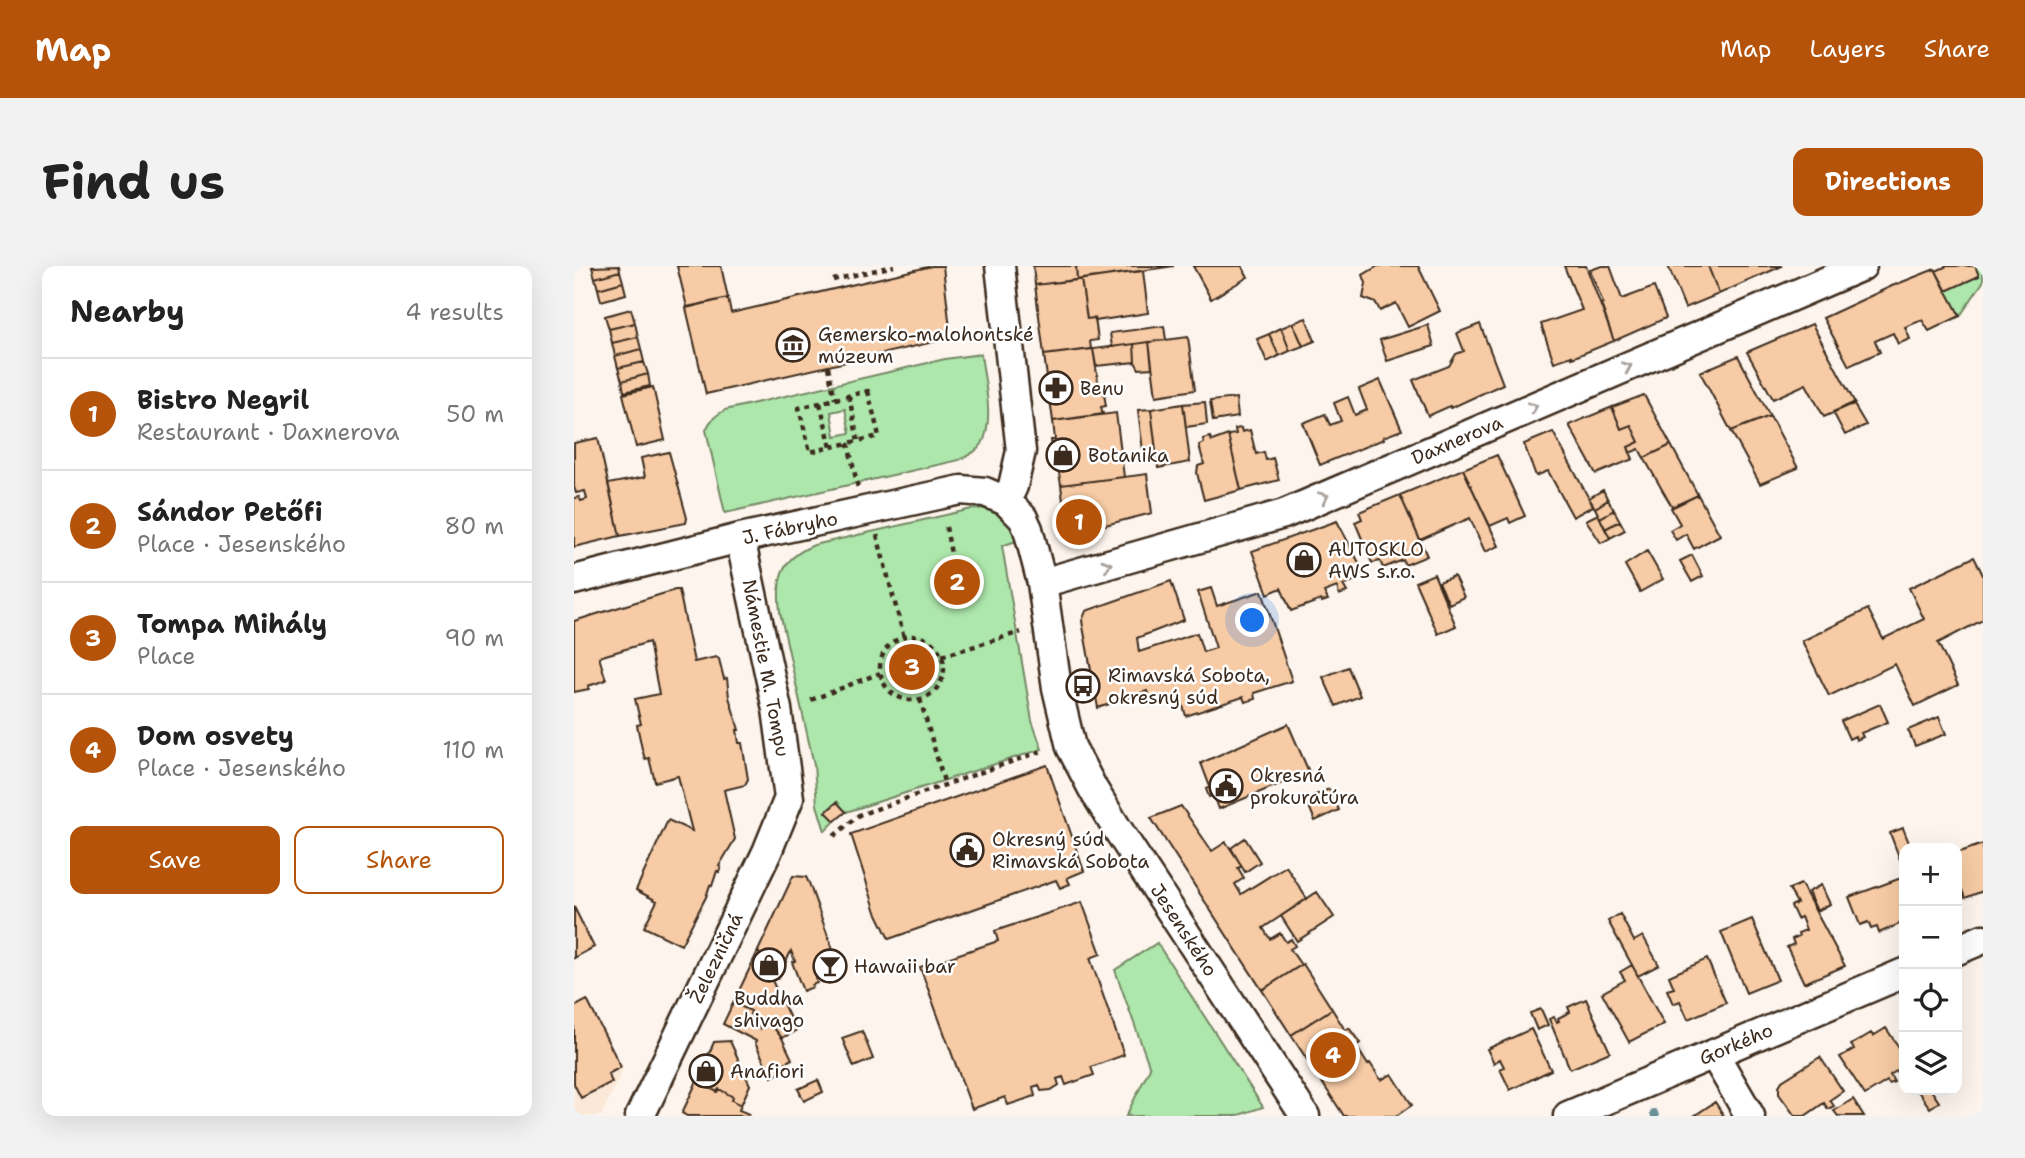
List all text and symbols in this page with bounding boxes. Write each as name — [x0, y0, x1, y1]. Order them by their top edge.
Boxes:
text: Map — [35, 27, 111, 72]
text: Map — [1720, 33, 1771, 65]
text: Layers — [1809, 33, 1886, 65]
text: Share — [1924, 33, 1990, 65]
button: Directions — [1793, 148, 1983, 216]
text: Find us — [42, 149, 225, 215]
text: Nearby — [70, 291, 185, 332]
text: 4 results — [405, 297, 504, 327]
place label: Gemersko-malohontské múzeum — [818, 322, 1034, 369]
museum icon: Gemersko-malohontské múzeum — [774, 326, 812, 364]
one-way arrow — [1620, 361, 1633, 375]
pharmacy icon: Benu — [1037, 369, 1075, 407]
place label: Benu — [1080, 376, 1124, 401]
text: Bistro Negril — [137, 382, 309, 417]
text: 1 — [88, 399, 98, 429]
text: 50 m — [446, 399, 504, 429]
one-way arrow — [1526, 401, 1539, 415]
street label: Daxnerova — [1408, 410, 1507, 470]
text: Restaurant · Daxnerova — [137, 417, 399, 447]
shop icon: Botanika — [1044, 436, 1082, 474]
place label: Botanika — [1088, 443, 1169, 468]
one-way arrow — [1317, 491, 1329, 505]
text: Sándor Petőfi — [137, 494, 323, 529]
pin: 1 — [1056, 496, 1102, 548]
street label: J. Fábryho — [740, 506, 840, 550]
text: 2 — [85, 511, 101, 541]
text: 80 m — [445, 511, 504, 541]
text: Place · Jesenského — [137, 529, 346, 559]
place label: AUTOSKLO AWS s.r.o. — [1328, 537, 1424, 584]
shop icon: AUTOSKLO AWS s.r.o. — [1285, 541, 1323, 579]
pin: 2 — [934, 556, 980, 608]
one-way arrow — [1101, 558, 1113, 573]
street label: Námestie M. Tompu — [737, 577, 795, 759]
your location — [1235, 603, 1269, 637]
text: Tompa Mihály — [137, 606, 327, 641]
text: 3 — [85, 623, 101, 653]
text: 90 m — [444, 623, 504, 653]
text: Place — [137, 641, 196, 671]
pin: 3 — [889, 641, 935, 693]
place label: Rimavská Sobota, okresný súd — [1108, 663, 1270, 710]
bus stop icon: Rimavská Sobota, okresný súd — [1064, 667, 1102, 705]
text: Dom osvety — [137, 718, 294, 753]
text: 4 — [85, 735, 101, 765]
text: 110 m — [442, 735, 504, 765]
text: Place · Jesenského — [137, 753, 346, 783]
place label: Okresná prokuratúra — [1250, 763, 1359, 810]
public building icon: Okresná prokuratúra — [1207, 767, 1245, 805]
button: Save — [70, 826, 280, 894]
button: Share — [294, 826, 504, 894]
place label: Okresný súd Rimavská Sobota — [992, 827, 1149, 874]
public building icon: Okresný súd Rimavská Sobota — [948, 831, 986, 869]
map controls — [1899, 843, 1962, 1095]
button: + — [1899, 843, 1962, 906]
street label: Jesenského — [1145, 879, 1223, 981]
button: − — [1899, 906, 1962, 969]
street label: Železničná — [682, 908, 749, 1007]
shop icon: Buddha shivago — [750, 946, 788, 984]
bar icon: Hawaii bar — [811, 947, 849, 985]
place label: Hawaii bar — [854, 954, 956, 979]
button: locate — [1899, 969, 1962, 1032]
place label: Buddha shivago — [734, 986, 804, 1033]
street label: Gorkého — [1695, 1017, 1777, 1071]
pin: 4 — [1310, 1029, 1356, 1081]
button: layers — [1899, 1032, 1962, 1095]
shop icon: Anafiori — [687, 1052, 725, 1090]
place label: Anafiori — [730, 1059, 804, 1084]

